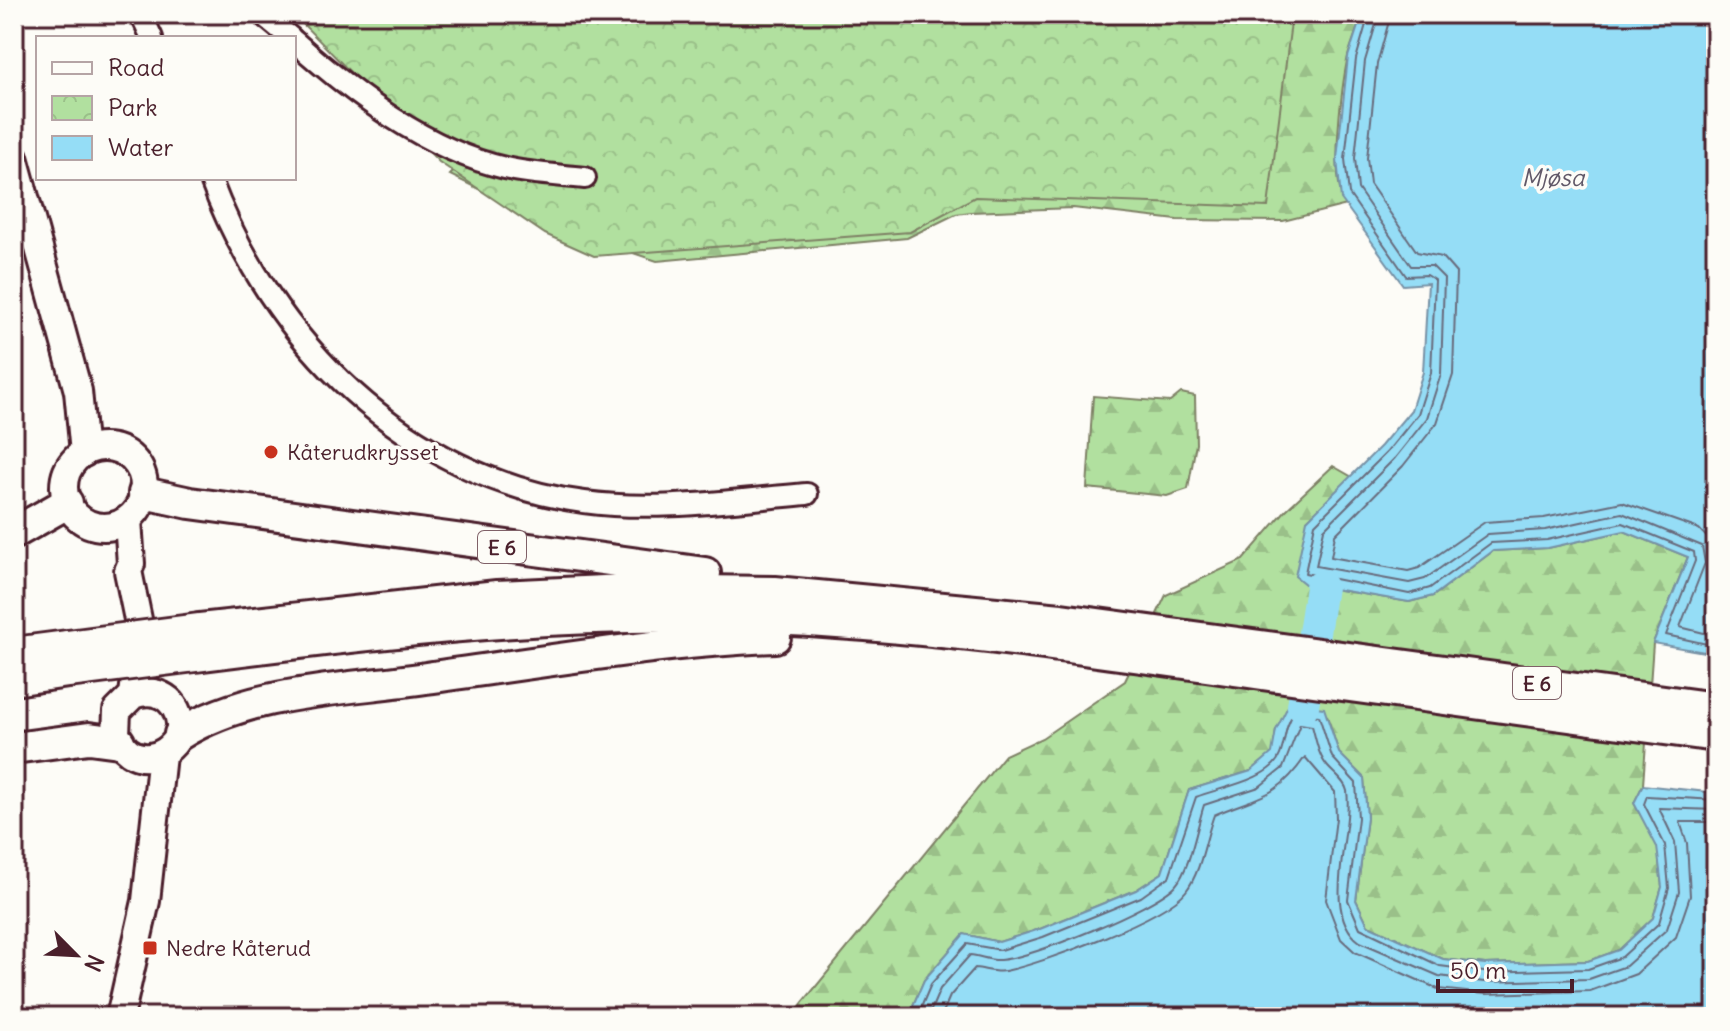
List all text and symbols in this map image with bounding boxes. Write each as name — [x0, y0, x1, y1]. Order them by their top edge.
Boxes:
legend — [36, 36, 296, 180]
text: Road — [108, 52, 164, 82]
text: Park — [108, 92, 158, 122]
text: Water — [108, 132, 173, 162]
water label: Mjøsa — [1522, 162, 1586, 192]
place label: Kåterudkrysset — [287, 438, 439, 466]
marker: Kåterudkrysset — [262, 443, 280, 461]
road number: E 6 — [478, 531, 526, 563]
road number: E 6 — [1513, 667, 1561, 699]
north arrow — [36, 915, 116, 995]
place label: Nedre Kåterud — [166, 934, 311, 962]
marker: Nedre Kåterud — [141, 939, 159, 957]
scale bar — [1438, 943, 1572, 993]
text: N — [78, 950, 110, 976]
text: 50 m — [1450, 955, 1506, 985]

